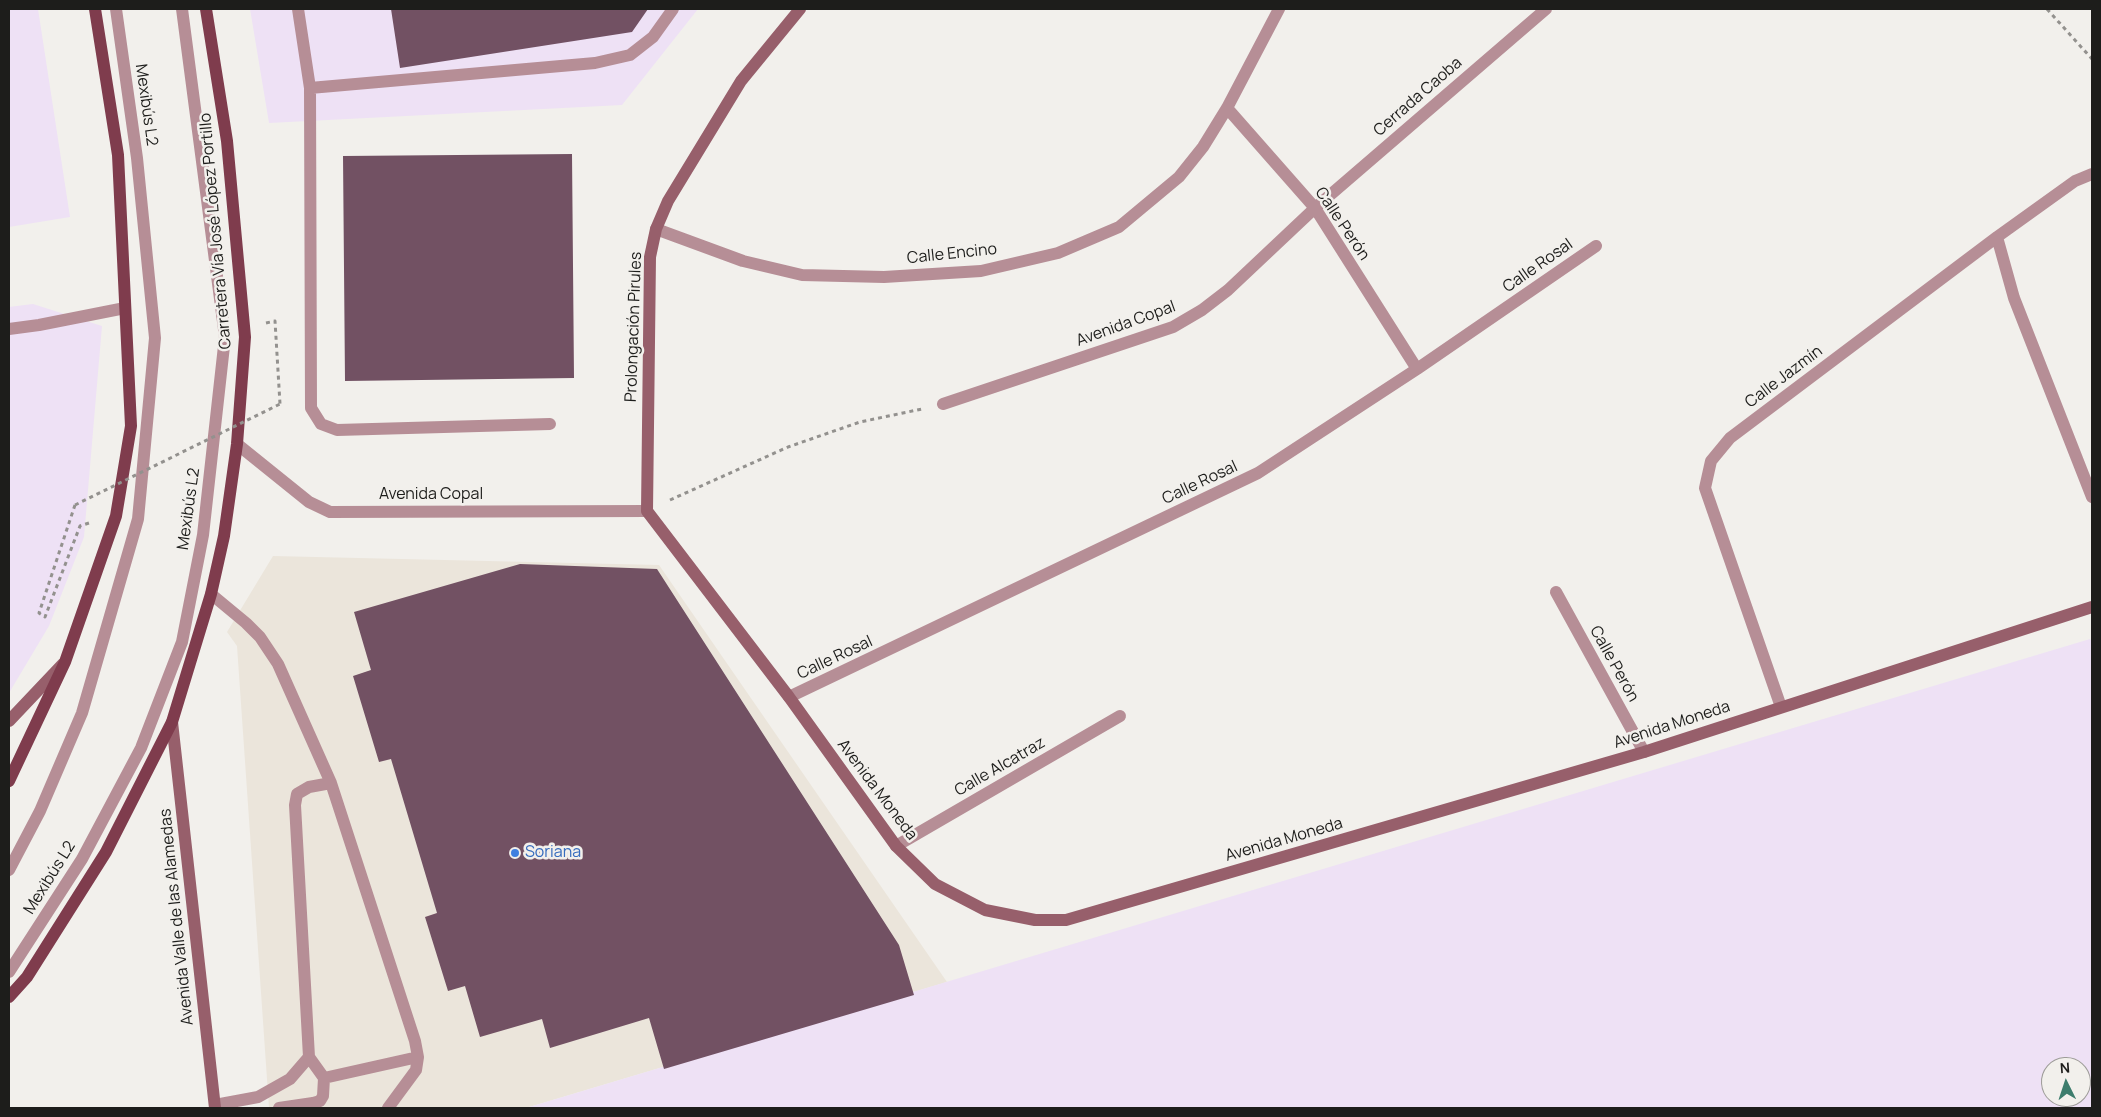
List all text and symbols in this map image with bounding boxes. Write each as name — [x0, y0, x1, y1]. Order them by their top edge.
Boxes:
street label: Cerrada Caoba — [1370, 53, 1466, 141]
street label: Mexibús L2 — [131, 63, 161, 147]
street label: Carretera Vía José López Portillo — [196, 112, 236, 350]
street label: Calle Perón — [1311, 184, 1373, 264]
street label: Calle Rosal — [1499, 235, 1577, 297]
street label: Calle Encino — [906, 240, 998, 268]
street label: Prolongación Pirules — [622, 251, 646, 403]
street label: Avenida Copal — [1074, 297, 1178, 351]
street label: Calle Jazmín — [1742, 342, 1826, 412]
street label: Calle Rosal — [1159, 457, 1241, 509]
street label: Mexibús L2 — [174, 467, 204, 551]
street label: Avenida Copal — [379, 485, 483, 505]
street label: Calle Perón — [1585, 623, 1643, 705]
street label: Calle Rosal — [794, 632, 876, 684]
street label: Avenida Moneda — [1611, 697, 1733, 753]
street label: Calle Alcatraz — [951, 733, 1049, 801]
street label: Avenida Moneda — [833, 736, 921, 844]
street label: Avenida Valle de las Alamedas — [156, 808, 198, 1026]
street label: Avenida Moneda — [1223, 814, 1345, 866]
street label: Mexibús L2 — [20, 838, 80, 918]
place label: Soriana — [525, 843, 581, 863]
marker: Soriana — [509, 847, 521, 859]
north arrow — [2041, 1057, 2091, 1107]
text: N — [2059, 1058, 2071, 1077]

